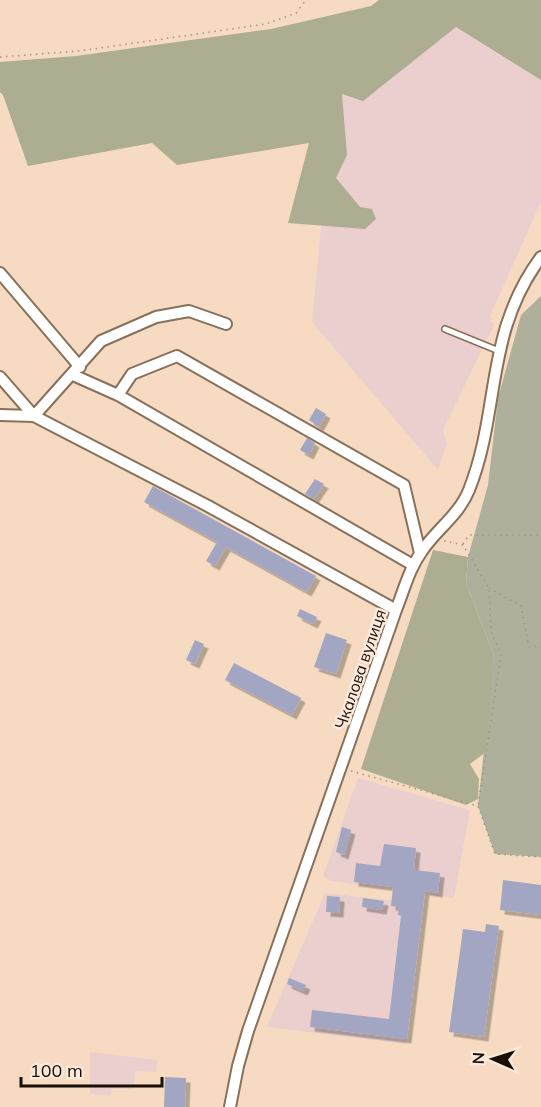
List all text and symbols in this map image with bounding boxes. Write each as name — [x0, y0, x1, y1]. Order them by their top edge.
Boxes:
street label: Чкалова вулиця — [330, 606, 390, 732]
north arrow — [463, 1029, 523, 1089]
scale bar — [21, 1050, 162, 1088]
text: N — [468, 1052, 488, 1065]
text: 100 m — [30, 1059, 83, 1082]

